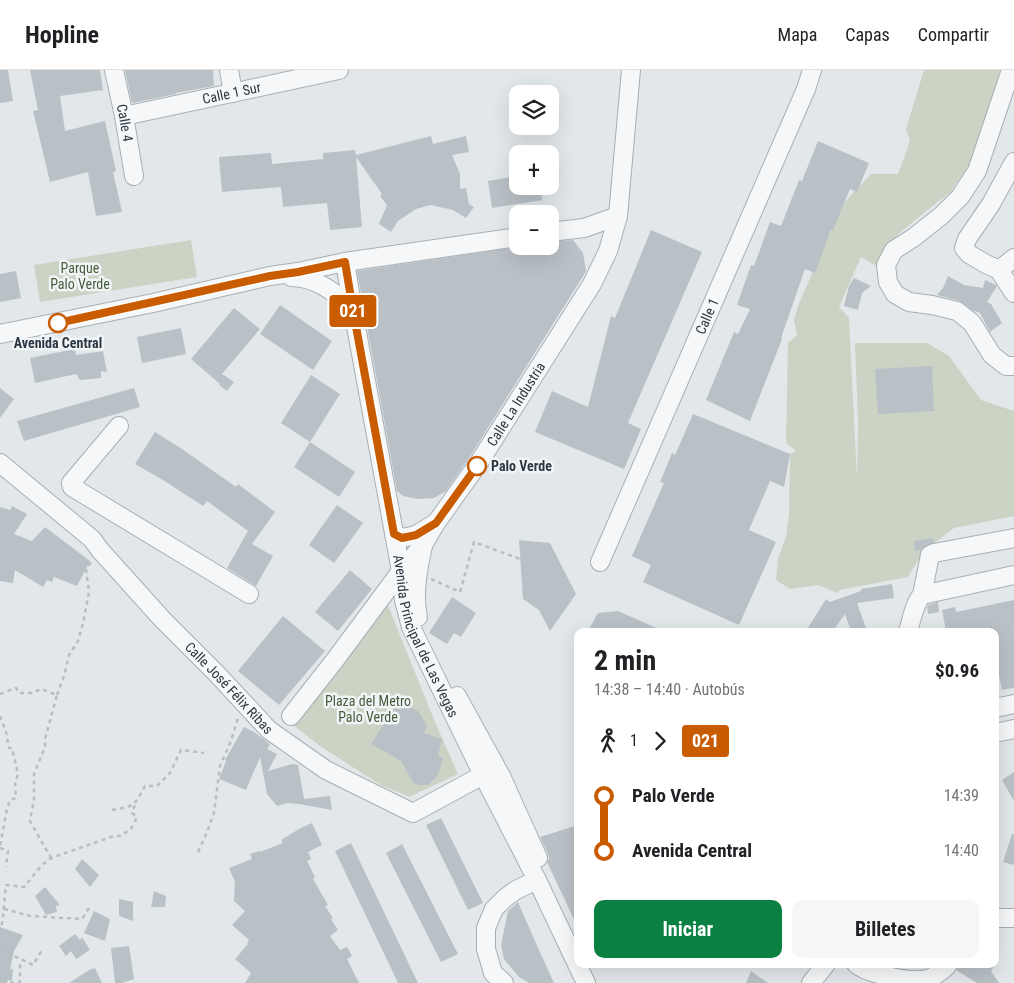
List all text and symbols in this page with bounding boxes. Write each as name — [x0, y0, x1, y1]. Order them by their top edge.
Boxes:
text: Hopline — [25, 21, 99, 49]
text: Mapa — [778, 24, 817, 45]
text: Capas — [845, 24, 890, 45]
text: Compartir — [918, 24, 989, 45]
street label: Calle 1 Sur — [201, 79, 262, 107]
map controls — [509, 85, 559, 255]
button: layers — [509, 85, 559, 135]
street label: Calle 4 — [114, 103, 136, 143]
button: + — [509, 145, 559, 195]
button: − — [509, 205, 559, 255]
park label: Parque Palo Verde — [50, 260, 110, 292]
line badge: 021 — [324, 295, 382, 327]
street label: Calle 1 — [692, 296, 722, 337]
text: 021 — [339, 300, 367, 321]
marker: Avenida Central — [48, 313, 68, 333]
place label: Avenida Central — [14, 335, 102, 351]
street label: Calle La Industria — [483, 359, 548, 449]
marker: Palo Verde — [467, 456, 487, 476]
place label: Palo Verde — [491, 458, 552, 474]
street label: Avenida Principal de Las Vegas — [390, 553, 462, 720]
street label: Calle José Félix Ribas — [182, 639, 276, 737]
text: 2 min — [594, 644, 656, 677]
text: $0.96 — [935, 659, 979, 682]
text: 14:38 – 14:40 · Autobús — [594, 680, 745, 699]
park label: Plaza del Metro Palo Verde — [325, 693, 411, 725]
icon: walk — [594, 727, 622, 755]
icon: forward — [646, 727, 674, 755]
text: 021 — [692, 730, 719, 751]
text: 1 — [630, 731, 638, 750]
text: Palo Verde — [632, 784, 715, 807]
text: 14:39 — [944, 786, 979, 805]
text: Avenida Central — [632, 839, 752, 862]
text: 14:40 — [944, 841, 979, 860]
button: Iniciar — [594, 900, 782, 958]
button: Billetes — [792, 900, 979, 958]

